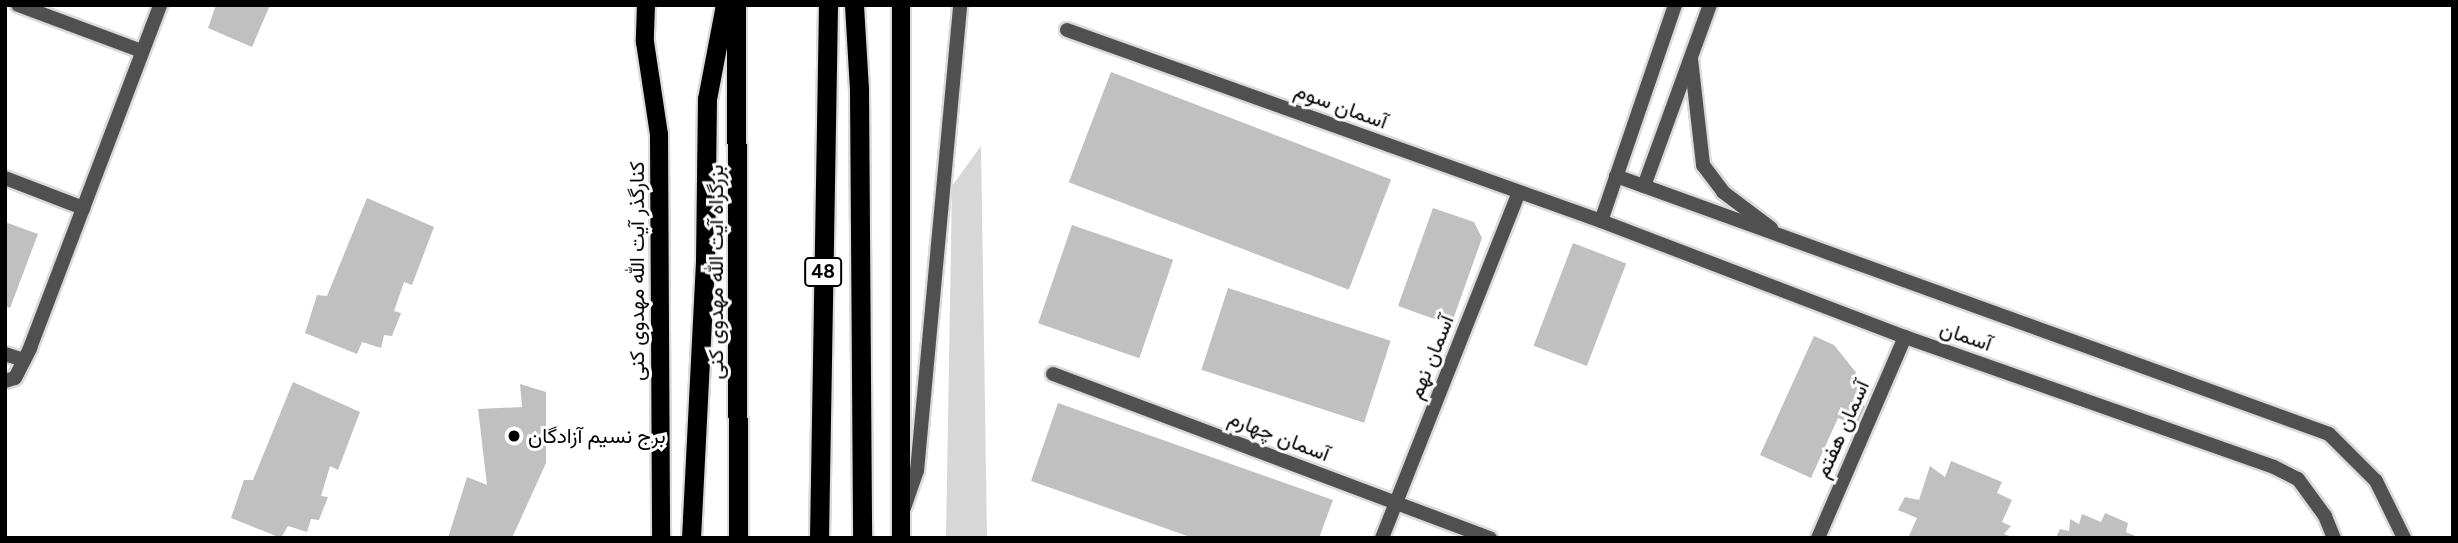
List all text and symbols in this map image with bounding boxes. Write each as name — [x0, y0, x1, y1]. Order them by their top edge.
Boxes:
street label: آسمان سوم — [1291, 78, 1391, 134]
street label: کنارگذر آیت الله مهدوی کنی — [624, 161, 650, 381]
street label: بزرگراه آیت الله مهدوی کنی — [703, 165, 729, 379]
road number: 48 — [804, 256, 842, 288]
street label: آسمان نهم — [1403, 311, 1459, 403]
street label: آسمان — [1937, 315, 1995, 357]
street label: آسمان هفتم — [1809, 376, 1875, 482]
street label: آسمان چهارم — [1225, 405, 1333, 467]
place label: برج نسیم آزادگان — [528, 423, 666, 449]
marker: برج نسیم آزادگان — [506, 428, 522, 444]

